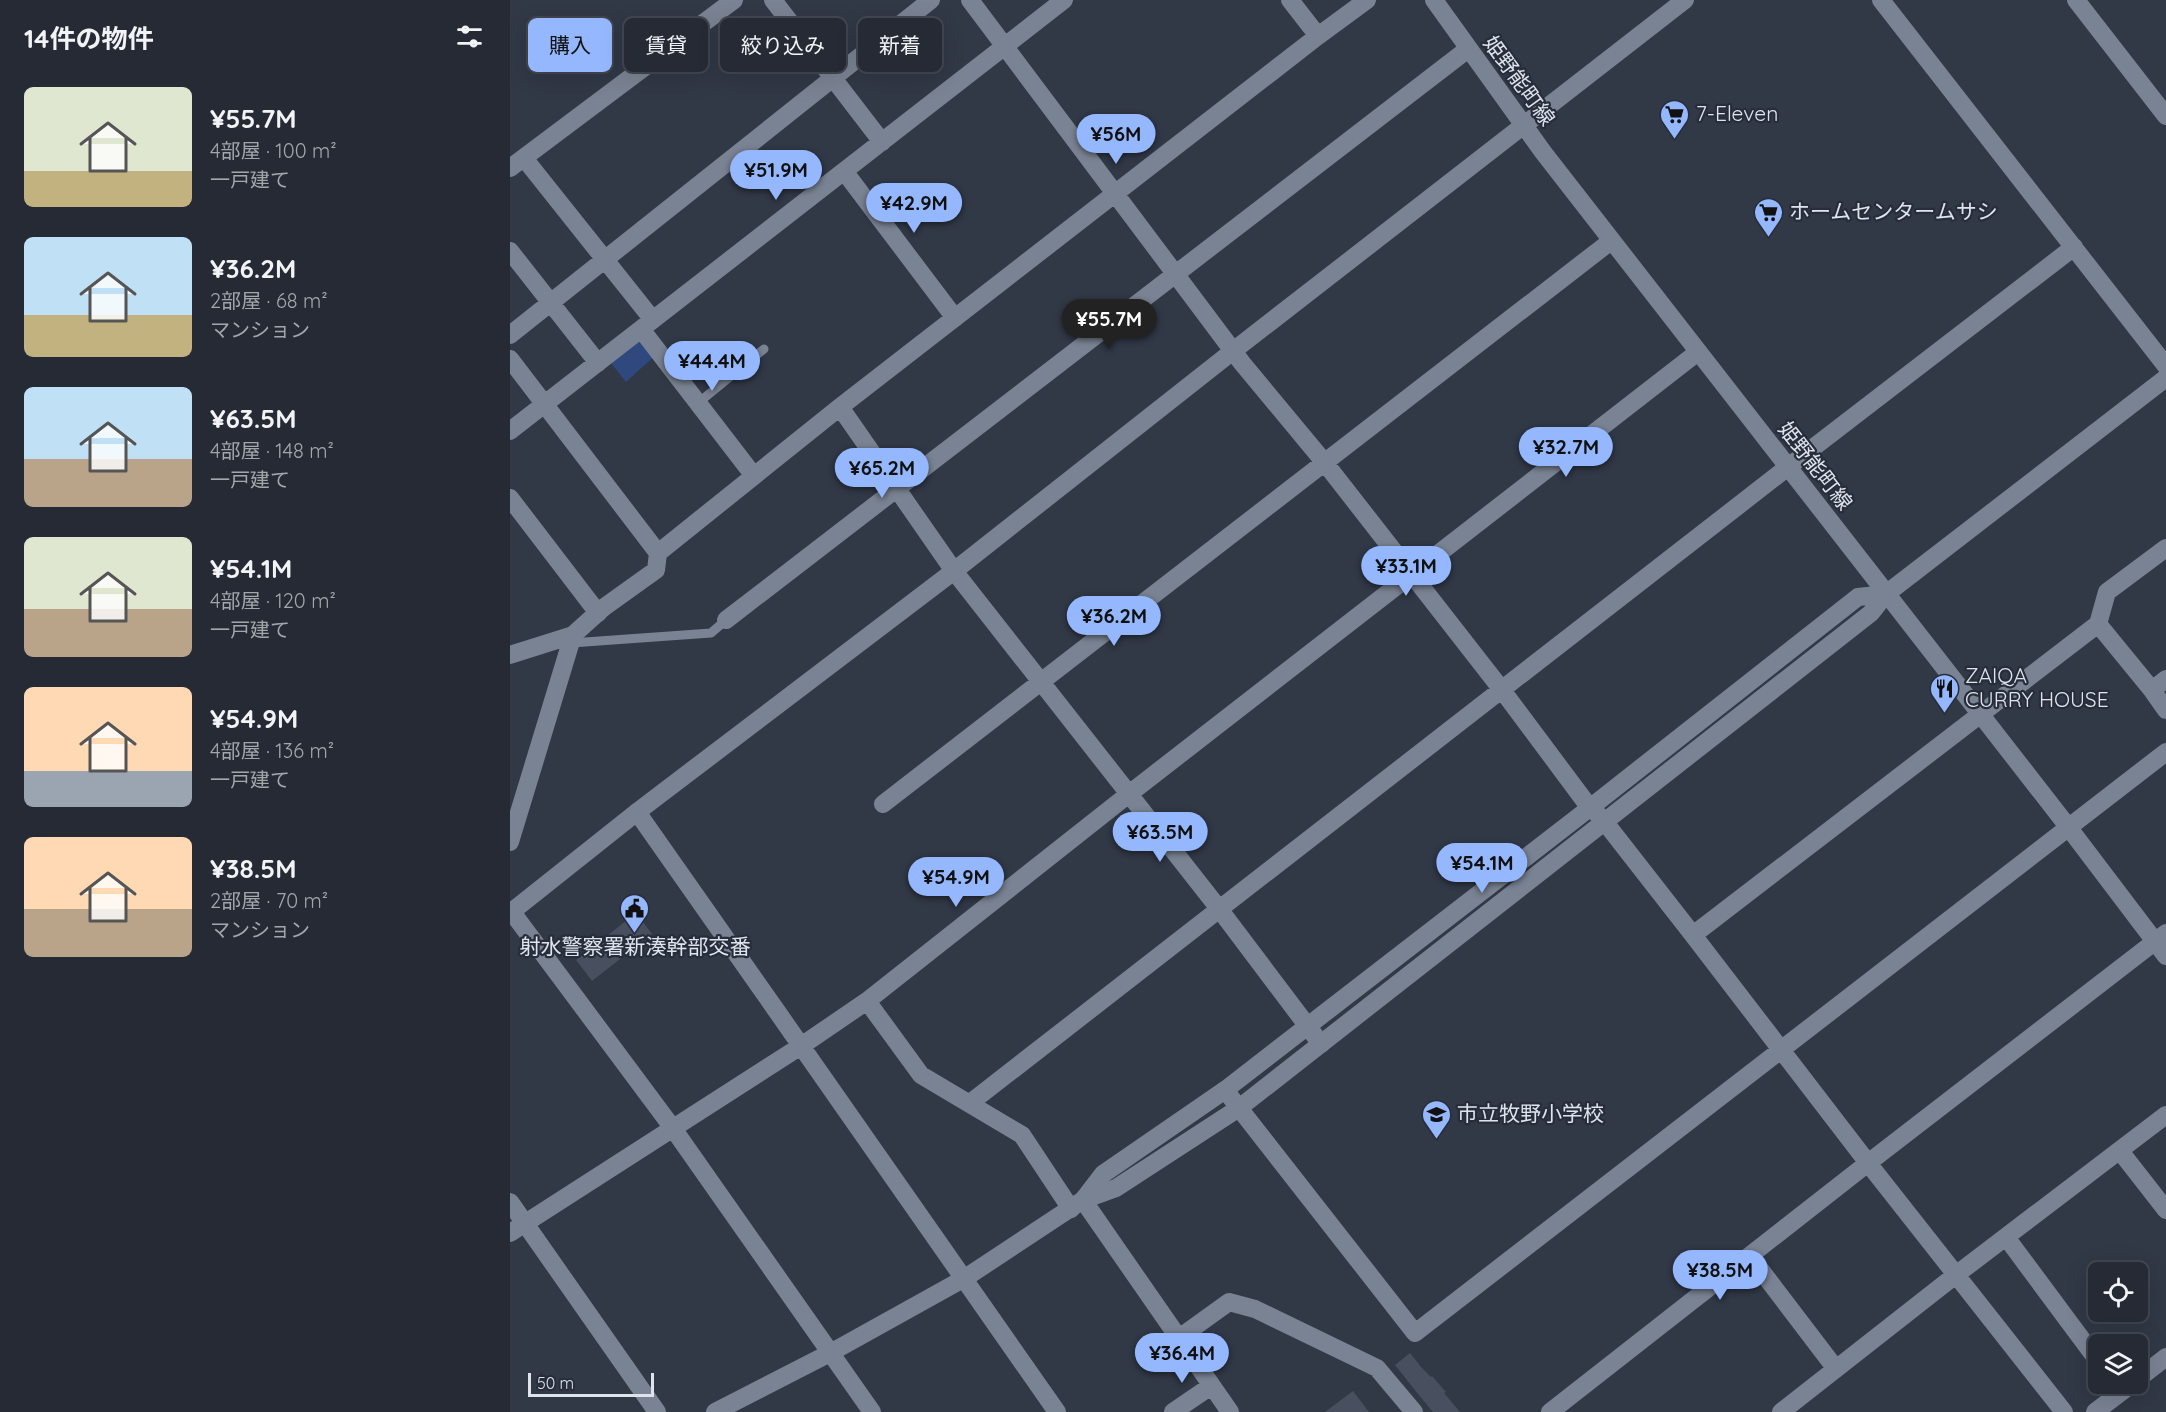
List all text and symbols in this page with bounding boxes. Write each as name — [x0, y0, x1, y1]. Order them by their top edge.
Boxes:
chip: 購入 — [528, 18, 612, 72]
chip: 賃貸 — [624, 18, 708, 72]
chip: 絞り込み — [720, 18, 846, 72]
chip: 新着 — [858, 18, 942, 72]
icon: filters — [453, 20, 486, 53]
text: 14件の物件 — [24, 22, 153, 55]
street label: 姫野能町線 — [1478, 30, 1561, 131]
supermarket icon: 7-Eleven — [1659, 98, 1691, 140]
place label: 7-Eleven — [1696, 100, 1778, 126]
text: ¥55.7M — [210, 102, 296, 135]
icon: home — [72, 111, 144, 183]
pin: ¥56M — [1080, 114, 1152, 165]
text: ¥56M — [1091, 121, 1141, 146]
text: 4部屋 · 100 m² — [210, 138, 337, 163]
pin: ¥51.9M — [727, 150, 825, 201]
text: ¥51.9M — [744, 157, 808, 182]
text: 一戸建て — [210, 167, 290, 192]
pin: ¥42.9M — [865, 183, 963, 234]
text: ¥42.9M — [880, 190, 948, 215]
supermarket icon: ホームセンタームサシ — [1752, 196, 1784, 238]
place label: ホームセンタームサシ — [1789, 198, 1998, 224]
text: ¥36.2M — [210, 252, 296, 285]
icon: home — [72, 261, 144, 333]
text: 2部屋 · 68 m² — [210, 288, 328, 313]
pin: ¥55.7M — [1060, 299, 1158, 350]
text: ¥55.7M — [1076, 306, 1142, 331]
text: マンション — [210, 317, 310, 342]
pin: ¥44.4M — [663, 341, 761, 392]
text: ¥44.4M — [678, 348, 746, 373]
text: ¥63.5M — [210, 402, 297, 435]
icon: home — [72, 411, 144, 483]
street label: 姫野能町線 — [1773, 416, 1858, 515]
pin: ¥32.7M — [1517, 427, 1615, 478]
text: ¥32.7M — [1533, 434, 1599, 459]
text: 4部屋 · 148 m² — [210, 438, 334, 463]
pin: ¥65.2M — [833, 448, 931, 499]
text: ¥65.2M — [849, 455, 915, 480]
text: 一戸建て — [210, 467, 290, 492]
pin: ¥33.1M — [1357, 546, 1455, 597]
text: ¥54.1M — [210, 552, 292, 585]
text: ¥33.1M — [1375, 553, 1437, 578]
icon: home — [72, 561, 144, 633]
text: 4部屋 · 120 m² — [210, 588, 336, 613]
pin: ¥36.2M — [1065, 596, 1163, 647]
text: ¥36.2M — [1081, 603, 1147, 628]
text: 一戸建て — [210, 617, 290, 642]
place label: ZAIQA CURRY HOUSE — [1965, 662, 2109, 712]
restaurant icon: ZAIQA CURRY HOUSE — [1928, 672, 1960, 714]
text: ¥54.9M — [210, 702, 298, 735]
icon: home — [72, 711, 144, 783]
text: 4部屋 · 136 m² — [210, 738, 334, 763]
text: 一戸建て — [210, 767, 290, 792]
pin: ¥63.5M — [1111, 812, 1209, 863]
text: ¥63.5M — [1127, 819, 1193, 844]
pin: ¥54.1M — [1433, 843, 1531, 894]
text: ¥54.1M — [1450, 850, 1514, 875]
text: ¥38.5M — [210, 852, 296, 885]
pin: ¥54.9M — [907, 857, 1005, 908]
icon: home — [72, 861, 144, 933]
text: ¥54.9M — [922, 864, 990, 889]
text: 2部屋 · 70 m² — [210, 888, 328, 913]
public building icon: 射水警察署新湊幹部交番 — [619, 892, 651, 934]
text: マンション — [210, 917, 310, 942]
place label: 射水警察署新湊幹部交番 — [520, 933, 751, 959]
school or university icon: 市立牧野小学校 — [1420, 1098, 1452, 1140]
place label: 市立牧野小学校 — [1457, 1100, 1604, 1126]
pin: ¥38.5M — [1671, 1250, 1769, 1301]
text: ¥38.5M — [1687, 1257, 1753, 1282]
map controls — [2088, 1262, 2148, 1394]
button: locate — [2088, 1262, 2148, 1322]
pin: ¥36.4M — [1133, 1333, 1231, 1384]
button: layers — [2088, 1334, 2148, 1394]
text: ¥36.4M — [1149, 1340, 1215, 1365]
scale bar — [528, 1370, 654, 1398]
text: 50 m — [537, 1373, 574, 1393]

